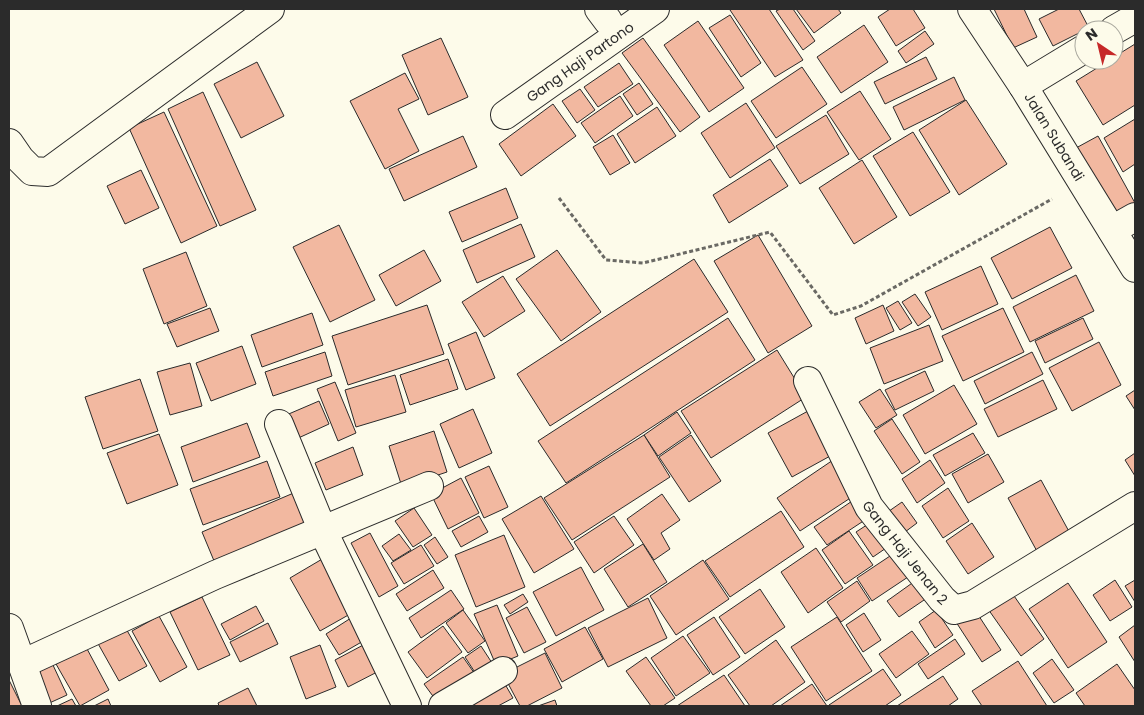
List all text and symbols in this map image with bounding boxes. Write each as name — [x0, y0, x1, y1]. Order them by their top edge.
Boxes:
street label: Gang Haji Partono — [522, 17, 638, 107]
north arrow — [1074, 20, 1124, 70]
text: N — [1081, 23, 1102, 46]
street label: Jalan Subandi — [1019, 89, 1089, 185]
street label: Gang Haji Jenan 2 — [857, 497, 952, 609]

